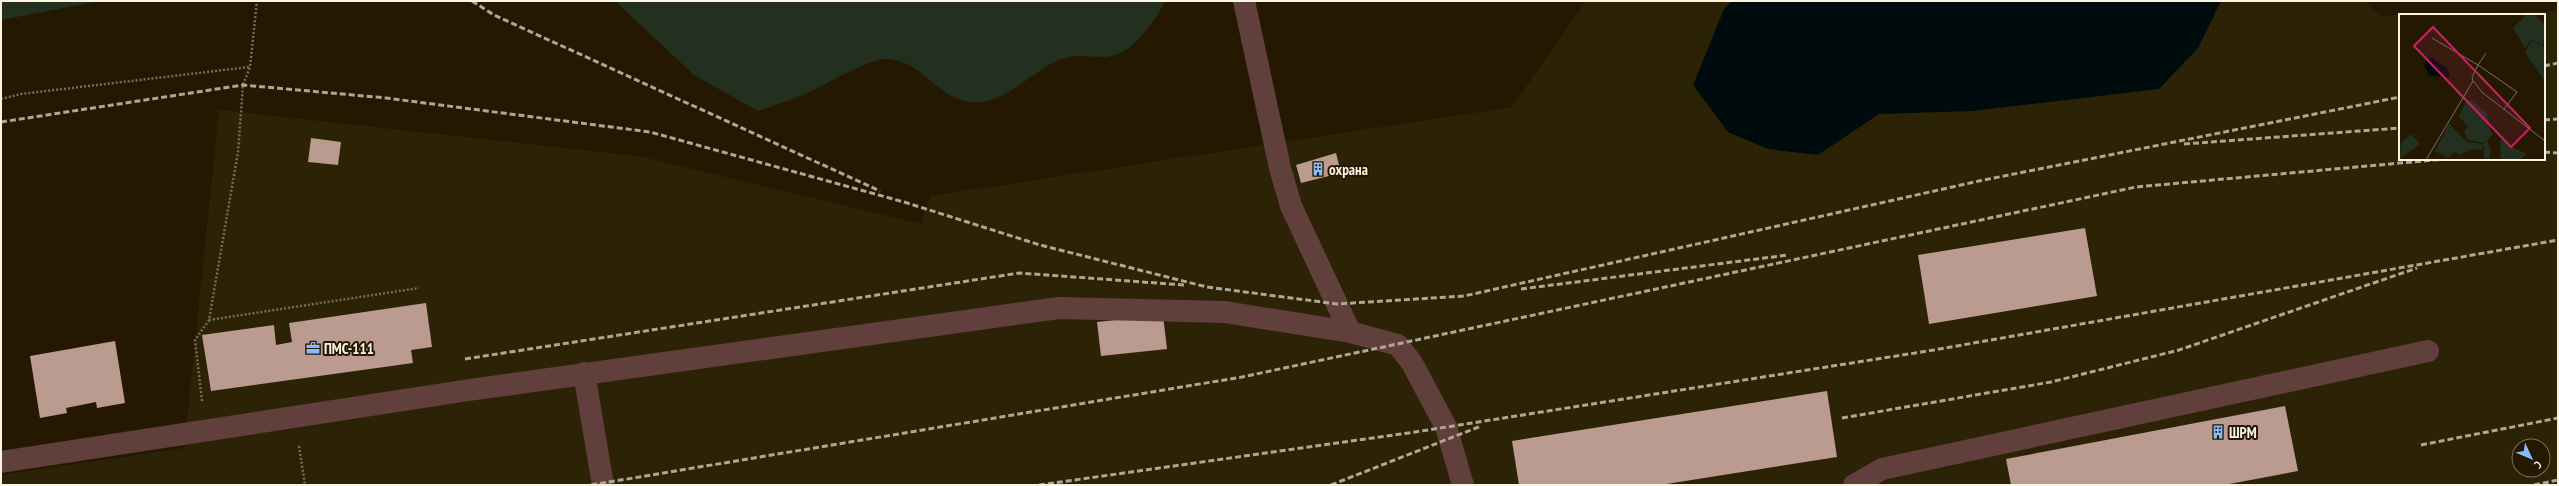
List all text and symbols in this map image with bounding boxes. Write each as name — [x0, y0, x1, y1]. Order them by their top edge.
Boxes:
inset map — [2399, 14, 2545, 160]
place label: охрана — [1329, 160, 1368, 179]
building icon: охрана — [1310, 161, 1326, 177]
place label: ПМС-111 — [324, 339, 374, 358]
office icon: ПМС-111 — [305, 340, 321, 356]
place label: ШРМ — [2229, 423, 2257, 442]
building icon: ШРМ — [2210, 424, 2226, 440]
north arrow — [2511, 438, 2551, 478]
text: С — [2531, 458, 2545, 472]

